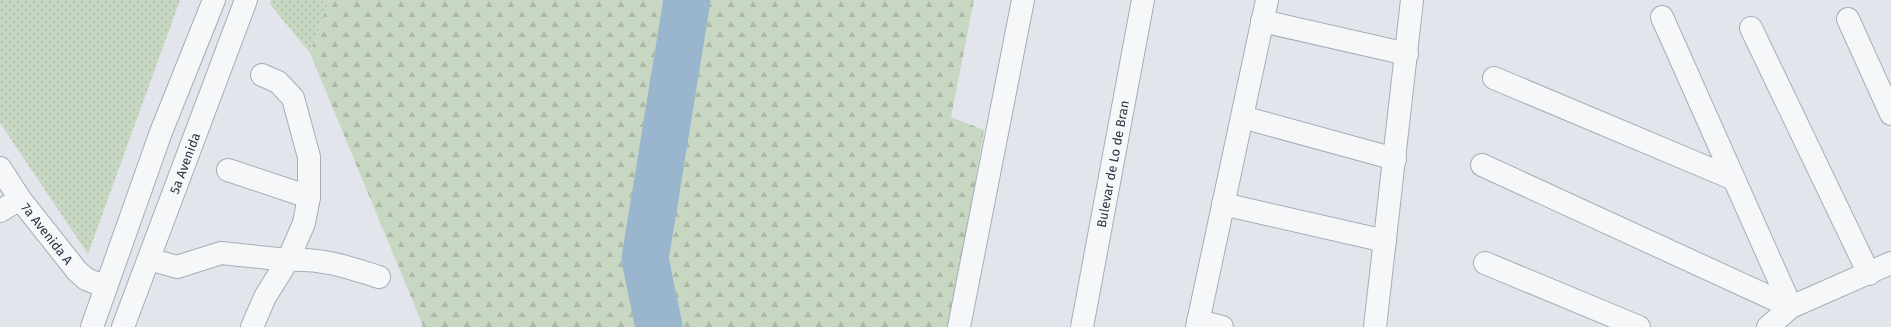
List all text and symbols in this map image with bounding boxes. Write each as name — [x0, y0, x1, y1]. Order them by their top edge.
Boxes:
street label: Bulevar de Lo de Bran — [1093, 99, 1132, 229]
street label: 5a Avenida — [166, 131, 203, 196]
street label: 7a Avenida A — [19, 200, 77, 268]

